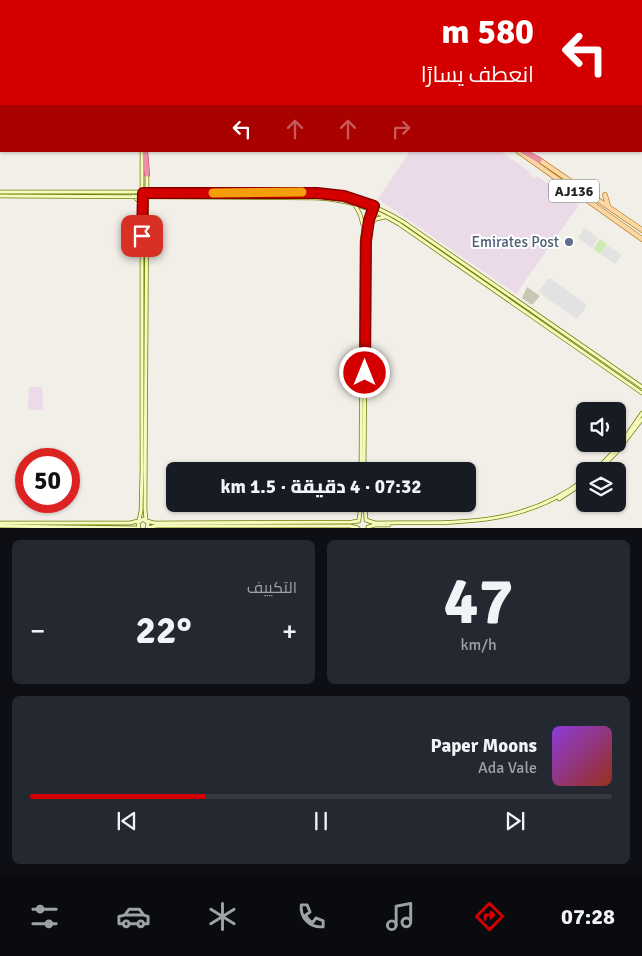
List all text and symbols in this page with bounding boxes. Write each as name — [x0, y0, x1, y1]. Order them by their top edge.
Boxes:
text: 580 m — [441, 10, 534, 53]
icon: left — [552, 20, 617, 85]
text: انعطف يسارًا — [421, 61, 534, 88]
icon: left — [228, 115, 256, 143]
icon: ahead — [281, 115, 309, 143]
icon: ahead — [334, 115, 362, 143]
icon: right — [387, 115, 415, 143]
road number: AJ136 — [549, 180, 599, 202]
pin — [121, 215, 163, 257]
icon: arrive — [128, 222, 156, 250]
place label: Emirates Post — [471, 233, 559, 251]
marker: Emirates Post — [563, 236, 575, 248]
position arrow — [338, 346, 390, 398]
map controls — [576, 402, 626, 512]
button: sound — [576, 402, 626, 452]
speed limit sign: 50 — [15, 448, 80, 513]
button: layers — [576, 462, 626, 512]
text: 07:32 · 4 دقيقة · 1.5 km — [221, 475, 421, 499]
text: 47 — [443, 562, 514, 642]
text: التكييف — [247, 578, 297, 598]
text: 22° — [135, 607, 192, 654]
text: − — [30, 614, 45, 648]
text: + — [282, 614, 297, 648]
text: km/h — [460, 635, 497, 655]
text: Paper Moons — [431, 734, 537, 758]
text: Ada Vale — [478, 758, 537, 778]
icon: previous — [113, 807, 141, 835]
icon: pause — [307, 807, 335, 835]
icon: next — [501, 807, 529, 835]
icon: filters — [27, 899, 62, 934]
icon: car — [116, 899, 151, 934]
icon: climate — [205, 899, 240, 934]
icon: phone — [294, 899, 329, 934]
icon: music — [383, 899, 418, 934]
icon: directions — [472, 899, 507, 934]
text: 07:28 — [561, 903, 615, 930]

